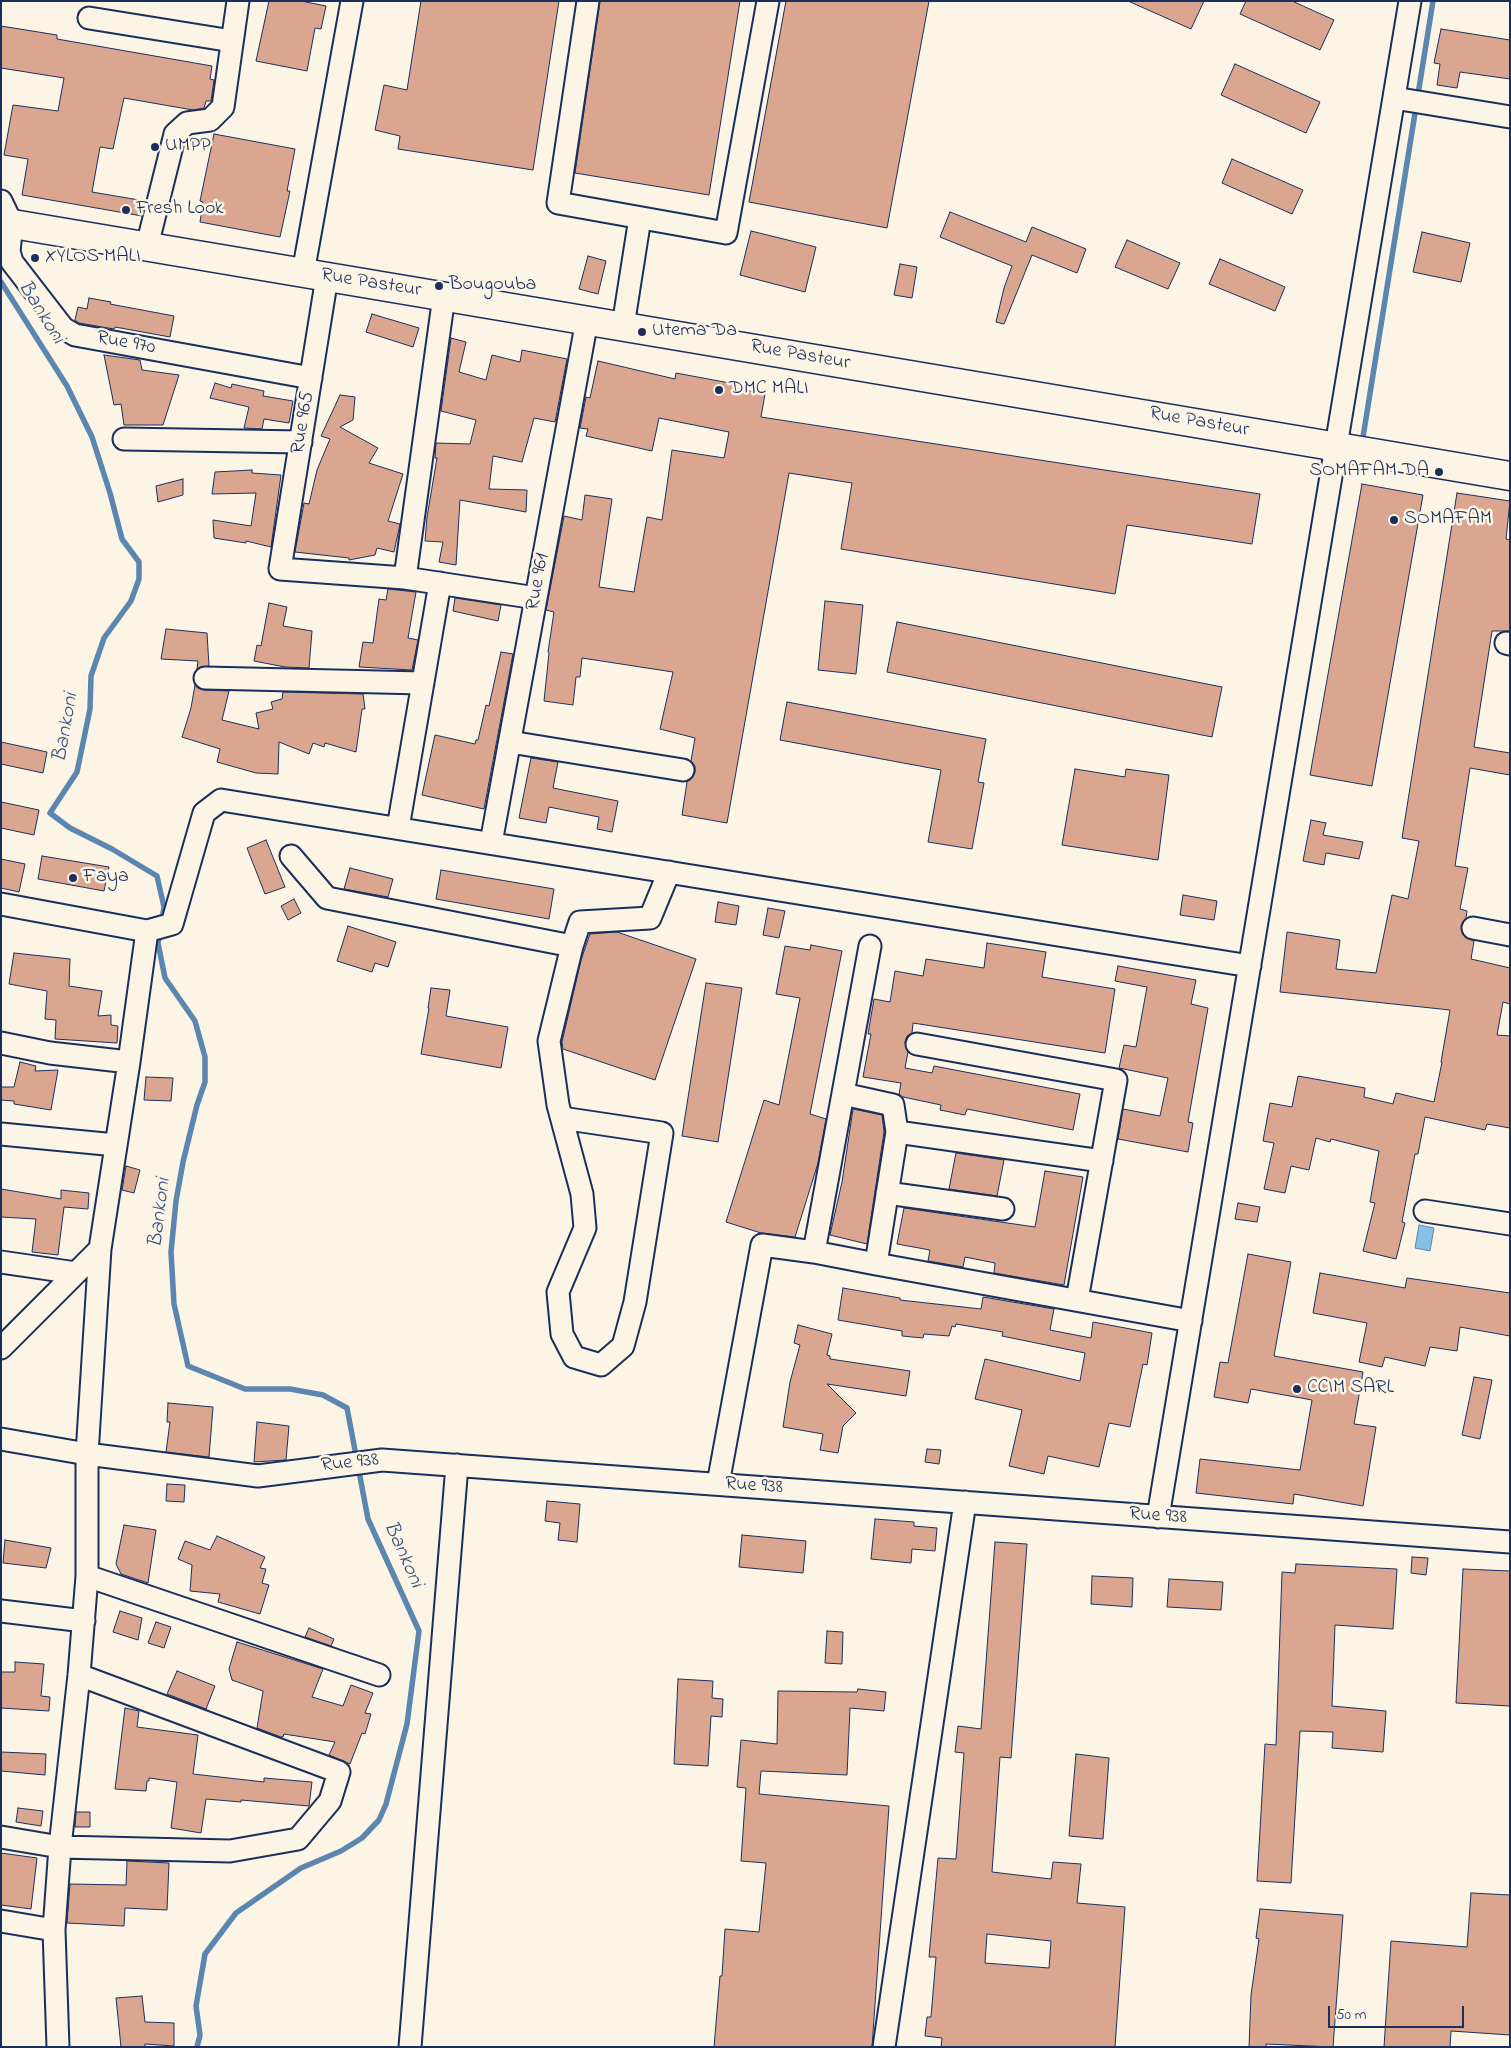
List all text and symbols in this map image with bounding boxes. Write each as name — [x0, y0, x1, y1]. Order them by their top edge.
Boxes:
place label: UMPP — [165, 135, 211, 159]
marker: UMPP — [149, 141, 161, 153]
place label: Fresh Look — [136, 198, 224, 222]
marker: Fresh Look — [120, 204, 132, 216]
place label: XYLOS MALI — [45, 246, 141, 270]
marker: XYLOS MALI — [29, 252, 41, 264]
street label: Rue Pasteur — [319, 264, 423, 304]
place label: Bougouba — [449, 274, 536, 298]
water label: Bankoni — [11, 277, 69, 349]
marker: Bougouba — [433, 280, 445, 292]
place label: Utema Da — [652, 320, 737, 344]
marker: Utema Da — [636, 326, 648, 338]
street label: Rue 970 — [95, 327, 157, 361]
street label: Rue Pasteur — [748, 335, 852, 377]
place label: DMC MALI — [729, 378, 808, 402]
marker: DMC MALI — [713, 384, 725, 396]
street label: Rue 965 — [287, 390, 321, 456]
street label: Rue Pasteur — [1147, 402, 1251, 444]
place label: SOMAFAM DA — [1309, 460, 1429, 484]
marker: SOMAFAM DA — [1433, 466, 1445, 478]
place label: SOMAFAM — [1404, 508, 1492, 532]
marker: SOMAFAM — [1388, 514, 1400, 526]
street label: Rue 961 — [522, 552, 556, 612]
water label: Bankoni — [49, 691, 85, 765]
place label: Faya — [83, 866, 129, 890]
marker: Faya — [67, 872, 79, 884]
water label: Bankoni — [144, 1177, 178, 1249]
place label: CCIM SARL — [1307, 1377, 1394, 1401]
marker: CCIM SARL — [1291, 1383, 1303, 1395]
street label: Rue 938 — [320, 1449, 380, 1479]
street label: Rue 938 — [724, 1473, 784, 1501]
street label: Rue 938 — [1128, 1503, 1188, 1531]
water label: Bankoni — [376, 1518, 428, 1592]
scale bar — [1331, 1996, 1467, 2028]
text: 50 m — [1336, 2004, 1366, 2026]

